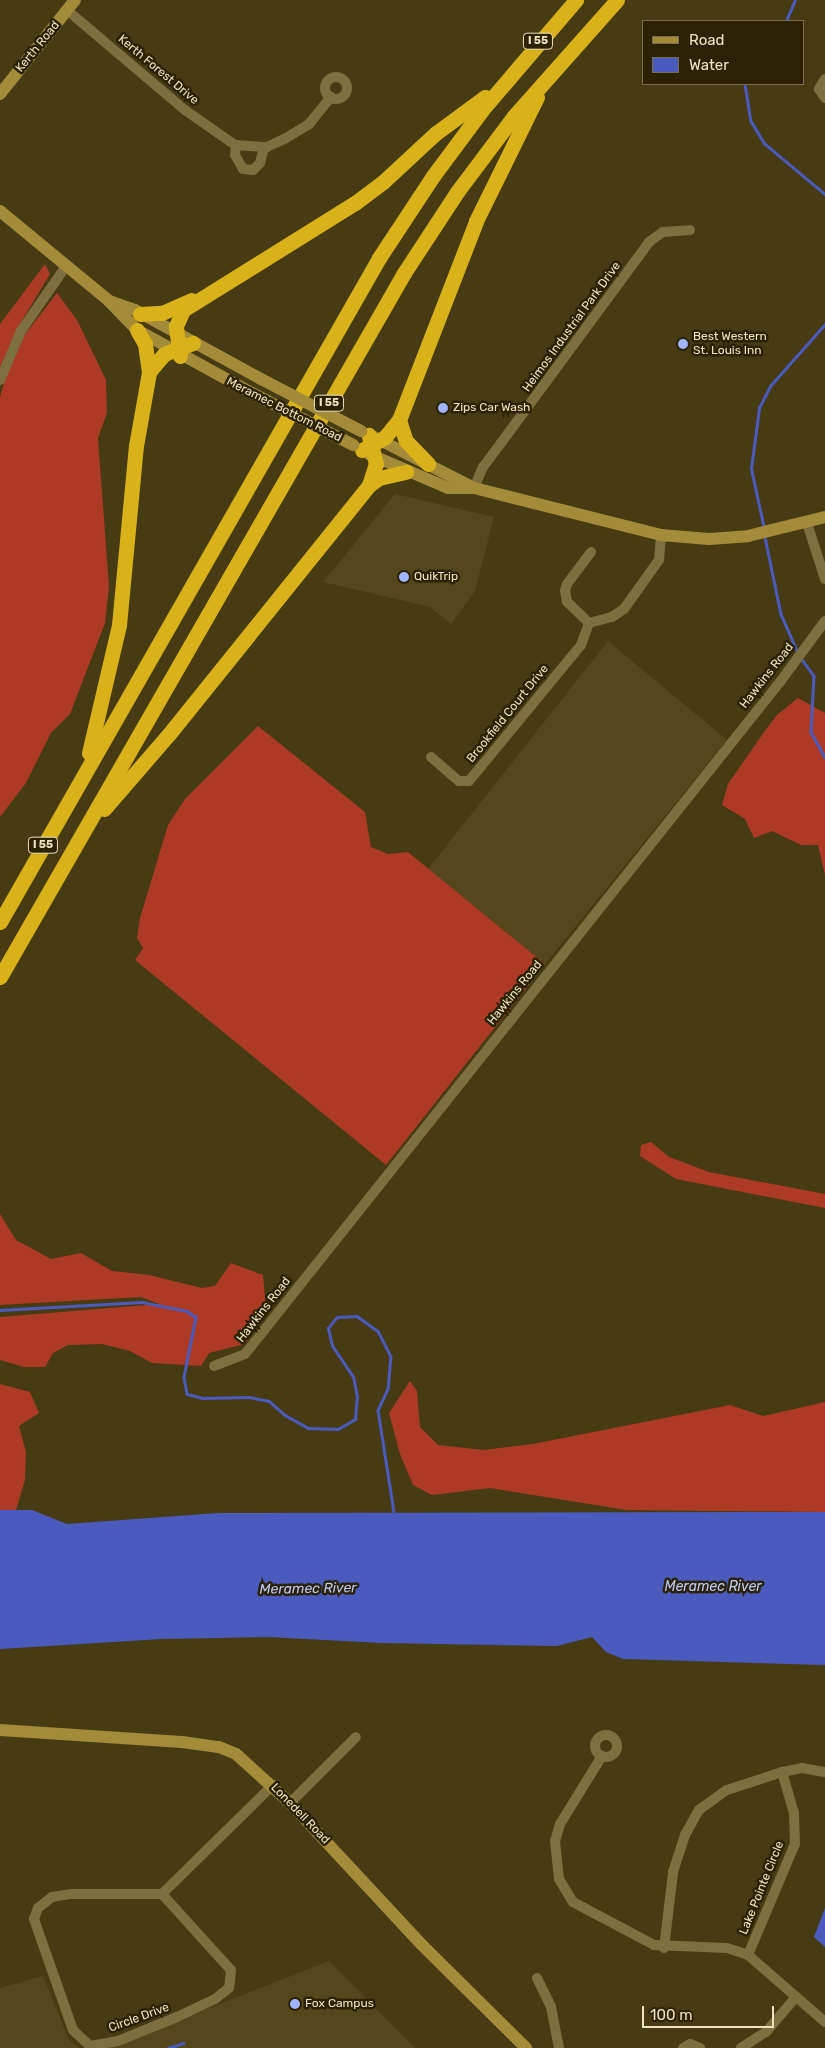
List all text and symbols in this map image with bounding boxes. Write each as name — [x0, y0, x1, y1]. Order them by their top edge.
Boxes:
street label: Kerth Road — [13, 19, 63, 75]
legend — [642, 20, 805, 85]
text: Road — [689, 31, 725, 49]
street label: Kerth Forest Drive — [115, 32, 201, 108]
road number: I 55 — [522, 32, 554, 49]
text: Water — [689, 56, 729, 74]
street label: Heimos Industrial Park Drive — [520, 259, 624, 395]
place label: Best Western St. Louis Inn — [693, 330, 767, 358]
marker: Best Western St. Louis Inn — [677, 338, 689, 350]
street label: Meramec Bottom Road — [224, 375, 344, 445]
road number: I 55 — [313, 394, 345, 412]
place label: Zips Car Wash — [453, 401, 531, 415]
marker: Zips Car Wash — [437, 402, 449, 414]
place label: QuikTrip — [414, 570, 458, 584]
marker: QuikTrip — [398, 571, 410, 583]
street label: Hawkins Road — [737, 641, 797, 711]
street label: Brookfield Court Drive — [464, 662, 552, 766]
road number: I 55 — [27, 836, 59, 854]
street label: Hawkins Road — [485, 958, 545, 1028]
street label: Hawkins Road — [234, 1275, 294, 1345]
water label: Meramec River — [664, 1579, 762, 1595]
water label: Meramec River — [259, 1580, 357, 1598]
street label: Lonedell Road — [268, 1781, 332, 1847]
street label: Lake Pointe Circle — [737, 1839, 787, 1937]
scale bar — [645, 1996, 778, 2028]
place label: Fox Campus — [305, 1997, 374, 2011]
marker: Fox Campus — [289, 1998, 301, 2010]
street label: Circle Drive — [107, 2000, 171, 2036]
text: 100 m — [650, 2006, 692, 2024]

